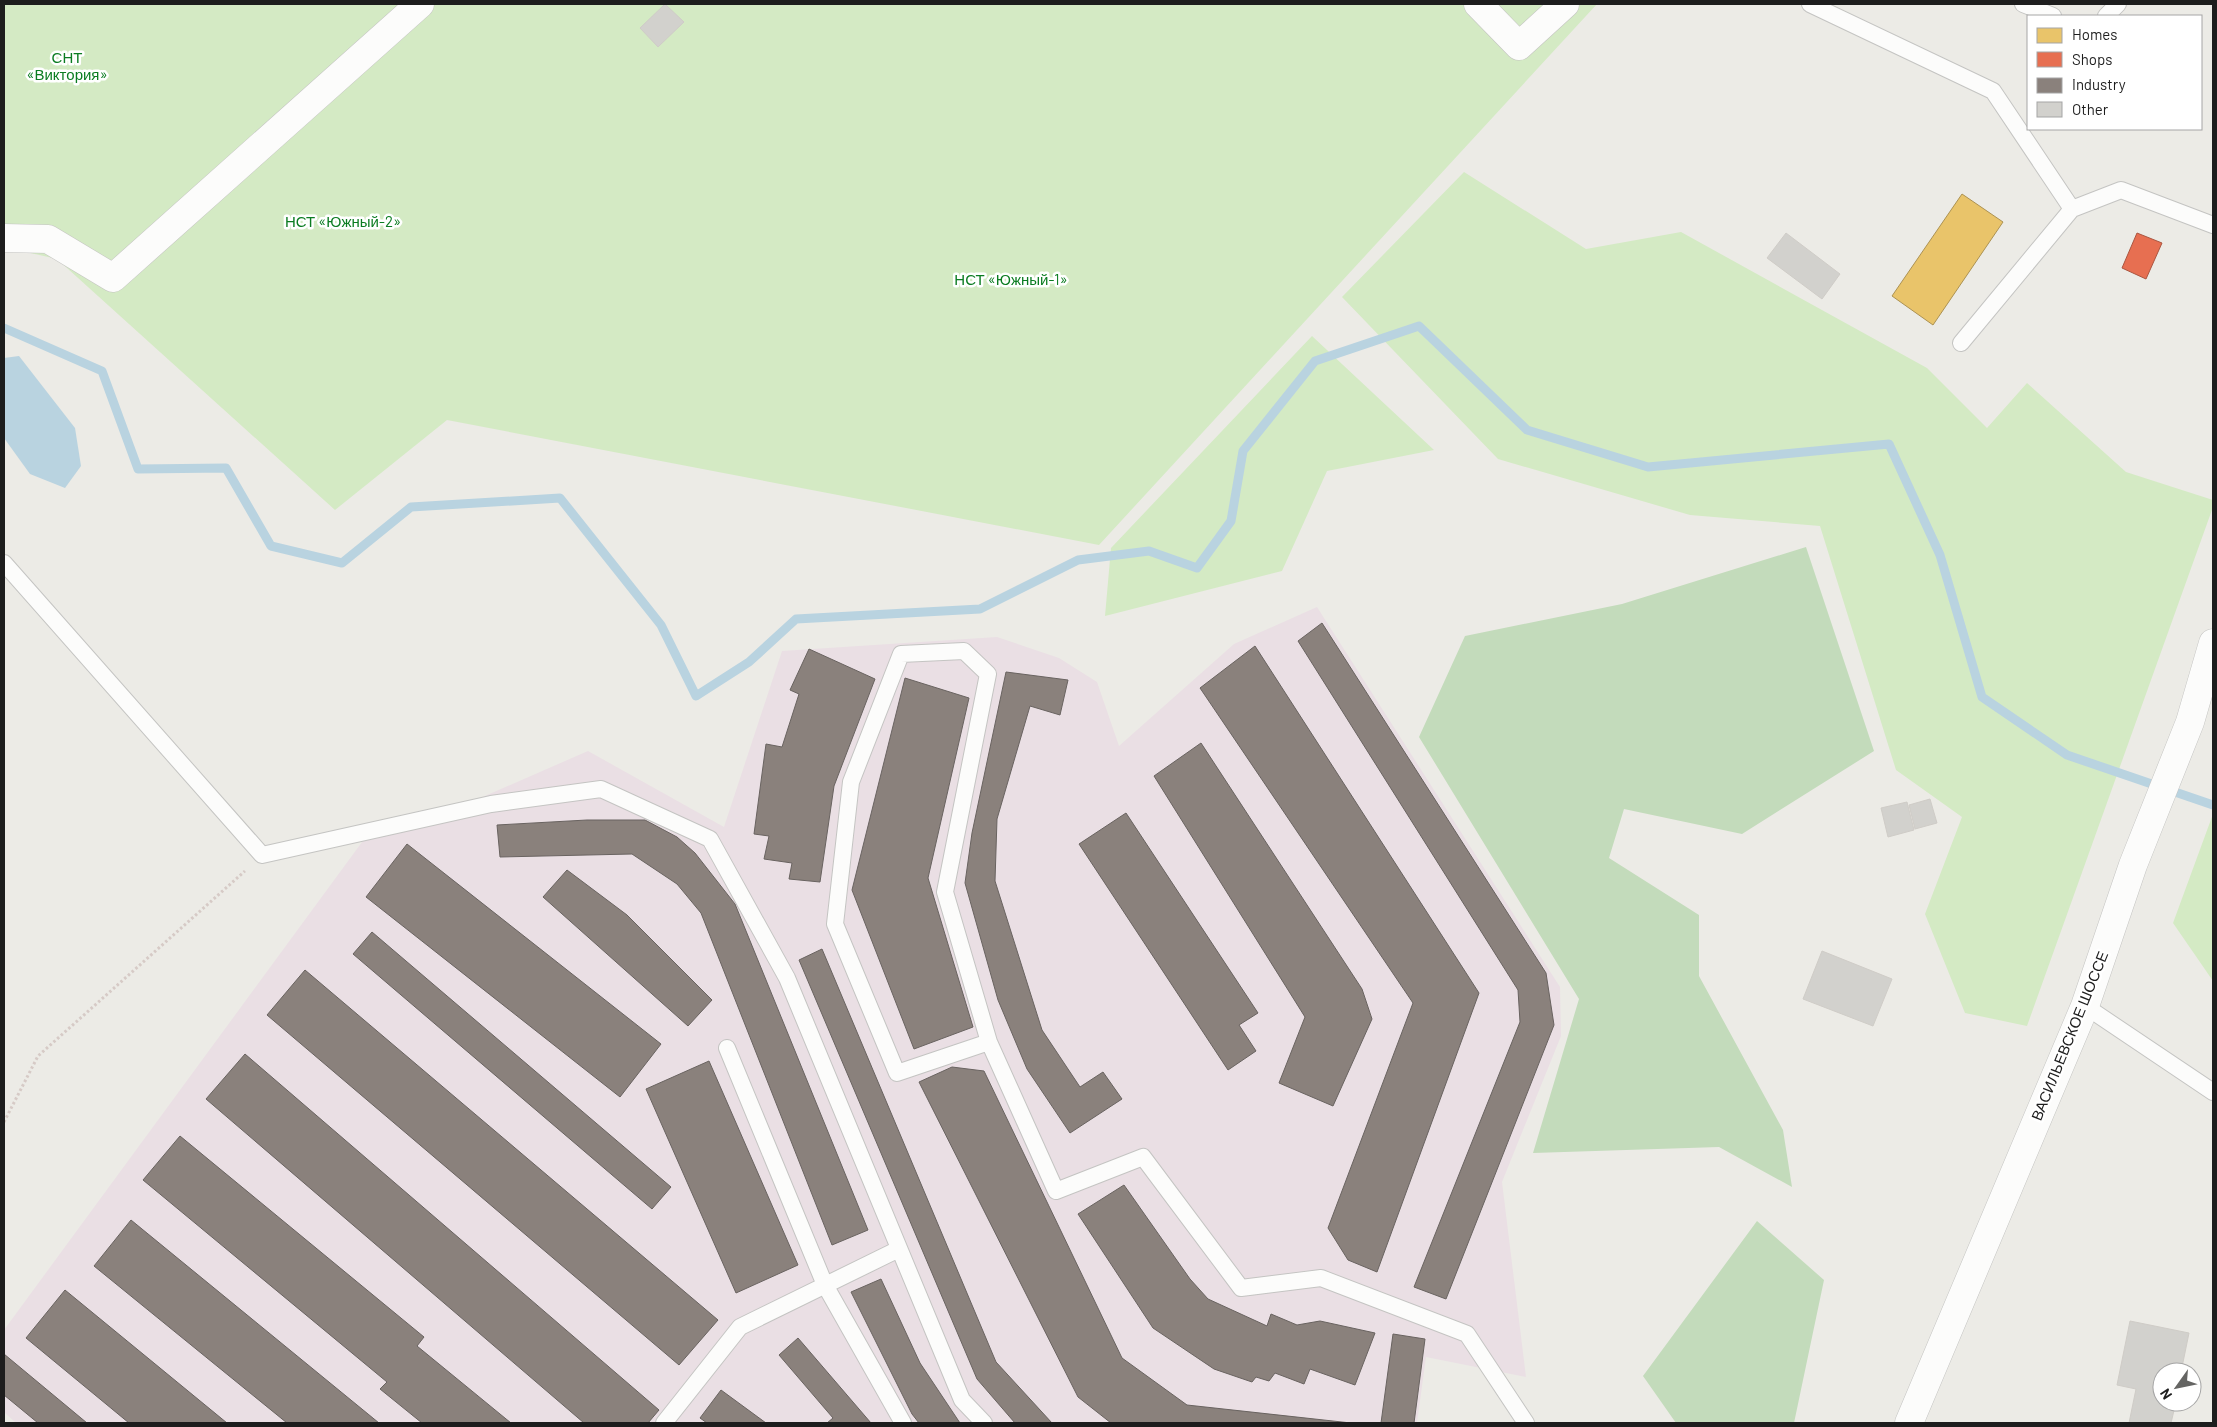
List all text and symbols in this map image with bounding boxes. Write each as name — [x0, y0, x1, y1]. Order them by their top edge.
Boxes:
legend — [2027, 15, 2202, 130]
text: Homes — [2072, 25, 2117, 43]
park label: СНТ «Виктория» — [26, 48, 108, 83]
text: Shops — [2072, 50, 2112, 68]
text: Industry — [2072, 75, 2126, 93]
text: Other — [2072, 100, 2109, 118]
park label: НСТ «Южный-2» — [285, 212, 401, 230]
park label: НСТ «Южный-1» — [954, 270, 1068, 288]
street label: ВАСИЛЬЕВСКОЕ ШОССЕ — [2027, 948, 2111, 1123]
north arrow — [2152, 1362, 2202, 1412]
text: N — [2156, 1386, 2175, 1403]

